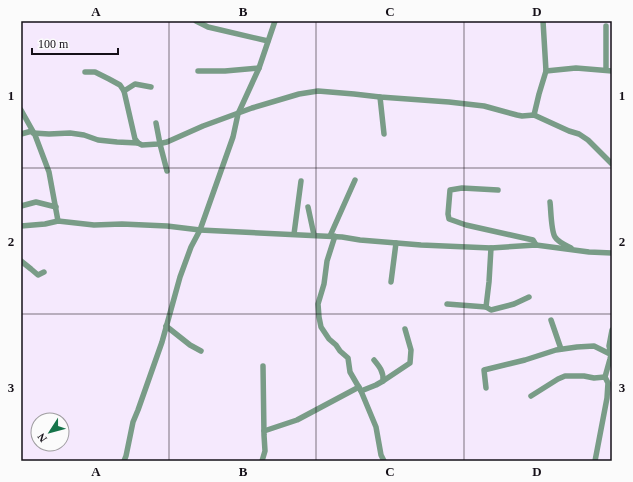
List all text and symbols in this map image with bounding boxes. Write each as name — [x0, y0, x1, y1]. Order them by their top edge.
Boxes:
text: A — [91, 4, 101, 19]
text: B — [239, 4, 248, 19]
text: C — [385, 4, 395, 19]
text: D — [532, 4, 542, 19]
scale bar — [32, 30, 118, 56]
text: 100 m — [38, 37, 69, 51]
text: 1 — [8, 88, 14, 103]
text: 1 — [619, 88, 625, 103]
text: 2 — [8, 234, 14, 249]
text: 2 — [619, 234, 625, 249]
text: 3 — [8, 380, 15, 395]
text: 3 — [619, 380, 626, 395]
north arrow — [30, 412, 70, 452]
text: N — [35, 431, 49, 445]
text: A — [91, 464, 101, 479]
text: B — [239, 464, 248, 479]
text: C — [385, 464, 395, 479]
text: D — [532, 464, 542, 479]

